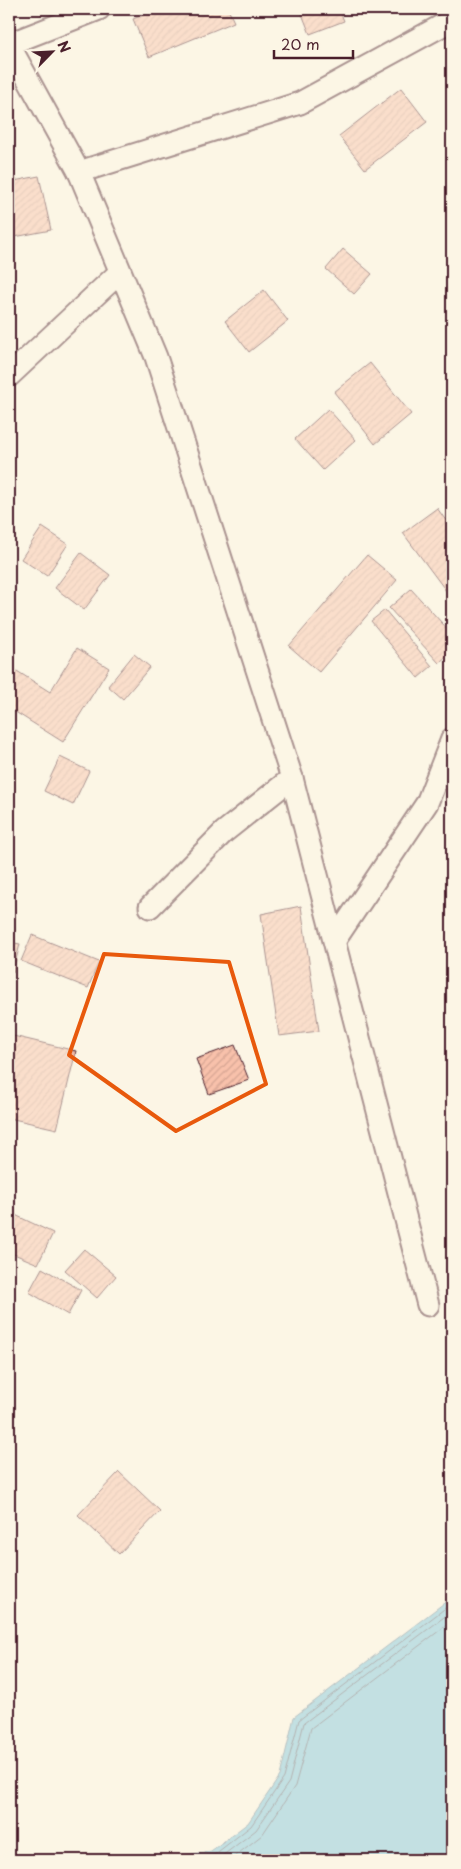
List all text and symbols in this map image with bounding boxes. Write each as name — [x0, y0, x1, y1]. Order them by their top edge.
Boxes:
north arrow — [28, 28, 78, 78]
scale bar — [274, 28, 352, 60]
text: 20 m — [281, 32, 320, 55]
text: N — [52, 37, 76, 56]

